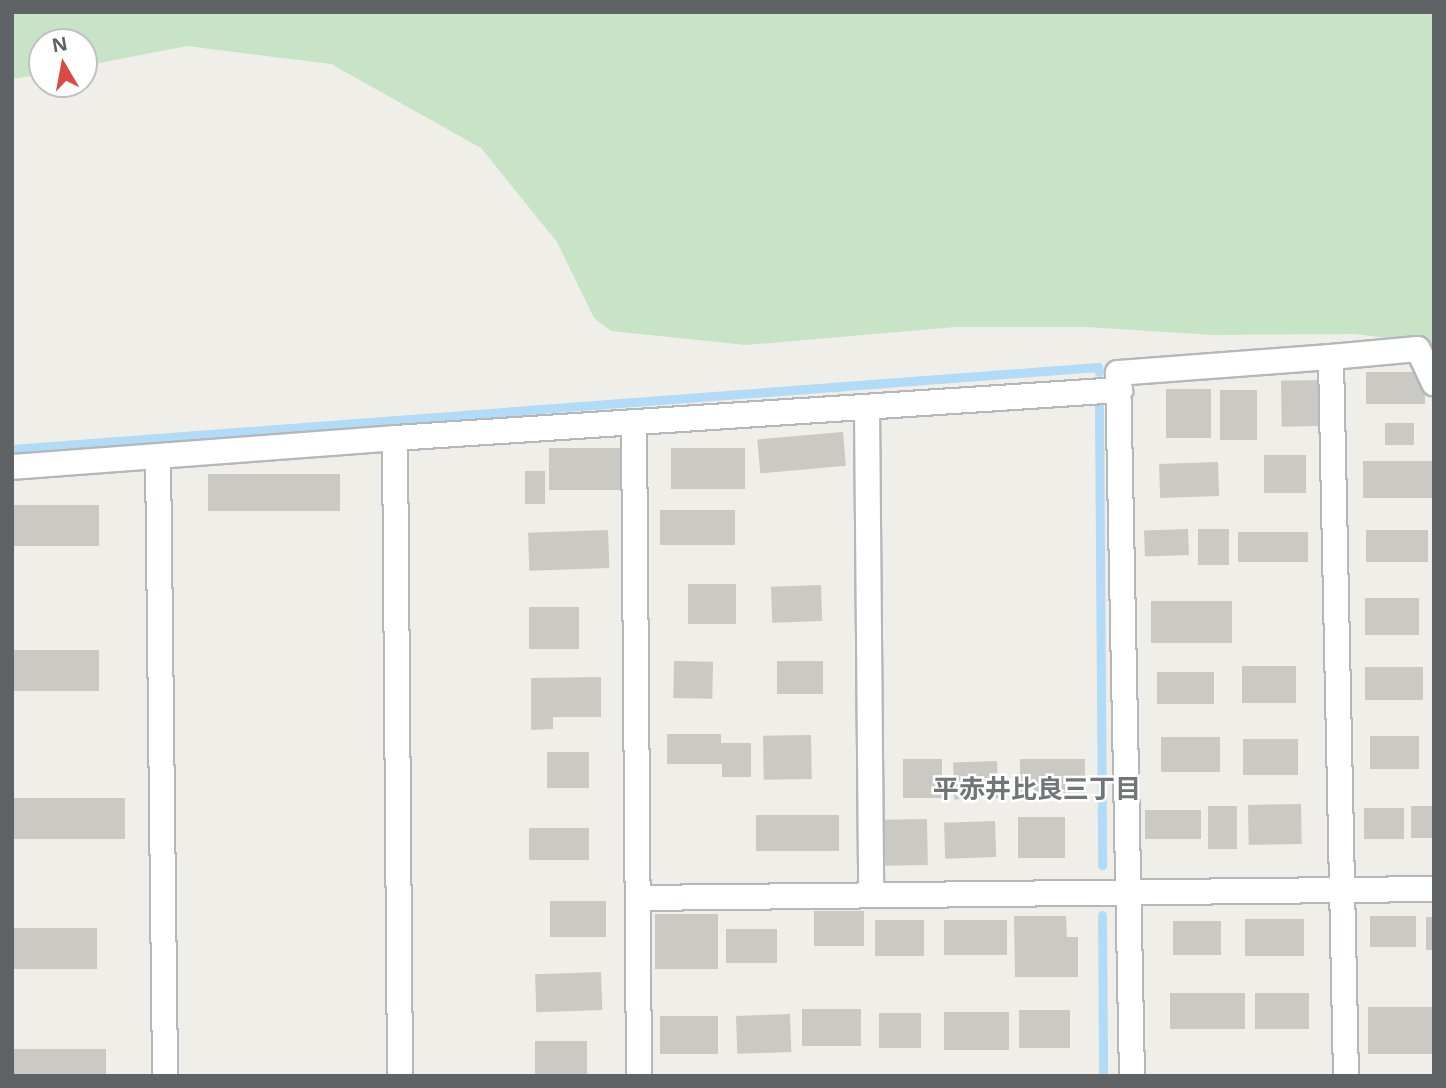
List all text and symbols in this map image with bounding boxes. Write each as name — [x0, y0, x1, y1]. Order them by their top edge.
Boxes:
north arrow — [28, 28, 98, 98]
text: N — [50, 30, 70, 58]
district label: 平赤井比良三丁目 — [933, 773, 1141, 805]

